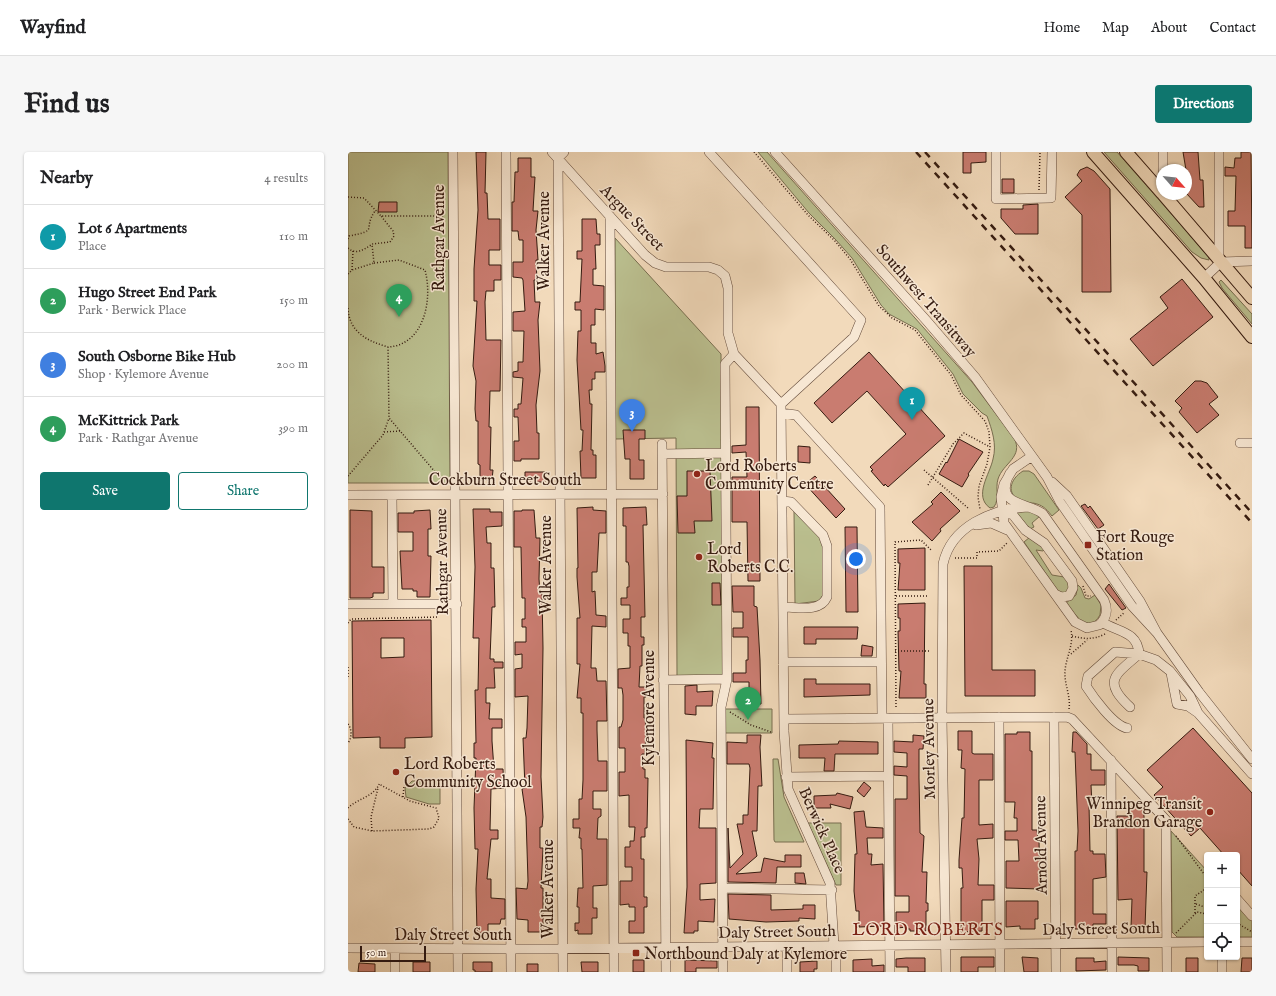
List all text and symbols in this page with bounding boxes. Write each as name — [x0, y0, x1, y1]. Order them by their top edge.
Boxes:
text: Wayfind — [20, 16, 86, 40]
text: Home — [1044, 19, 1080, 37]
text: Map — [1102, 19, 1129, 37]
text: About — [1151, 19, 1187, 37]
text: Contact — [1209, 19, 1256, 37]
button: Directions — [1155, 85, 1252, 123]
text: Find us — [24, 87, 110, 122]
north arrow — [1156, 164, 1192, 200]
text: Nearby — [40, 168, 93, 189]
text: 4 results — [264, 170, 308, 187]
street label: Argue Street — [594, 180, 668, 256]
street label: Rathgar Avenue — [430, 185, 450, 291]
street label: Walker Avenue — [535, 191, 555, 291]
text: Lot 6 Apartments — [78, 219, 187, 238]
text: 1 — [51, 228, 55, 245]
text: 110 m — [279, 228, 308, 245]
text: Place — [78, 238, 106, 255]
street label: Southwest Transitway — [871, 241, 980, 362]
text: Hugo Street End Park — [78, 283, 217, 302]
pin: 4 — [386, 284, 412, 317]
text: 2 — [50, 292, 56, 309]
text: 150 m — [279, 292, 308, 309]
text: Park · Berwick Place — [78, 302, 186, 319]
text: South Osborne Bike Hub — [78, 347, 236, 366]
text: 3 — [51, 356, 55, 373]
text: 200 m — [276, 356, 308, 373]
text: Shop · Kylemore Avenue — [78, 366, 209, 383]
pin: 1 — [899, 387, 925, 420]
pin: 3 — [619, 399, 645, 432]
text: McKittrick Park — [78, 411, 179, 430]
text: 4 — [50, 420, 56, 437]
text: 390 m — [278, 420, 308, 437]
text: Park · Rathgar Avenue — [78, 430, 198, 447]
place label: Lord Roberts Community Centre — [705, 457, 834, 495]
marker: Lord Roberts Community Centre — [692, 469, 702, 479]
street label: Cockburn Street South — [429, 471, 582, 491]
button: Save — [40, 472, 170, 510]
button: Share — [178, 472, 308, 510]
street label: Rathgar Avenue — [432, 508, 454, 616]
street label: Walker Avenue — [537, 515, 557, 615]
place label: Fort Rouge Station — [1096, 528, 1174, 566]
place label: Lord Roberts C.C. — [707, 540, 793, 578]
marker: Fort Rouge Station — [1083, 540, 1093, 550]
your location — [846, 549, 866, 569]
marker: Lord Roberts C.C. — [694, 552, 704, 562]
street label: Kylemore Avenue — [640, 650, 660, 766]
pin: 2 — [735, 687, 761, 720]
street label: Morley Avenue — [919, 698, 941, 800]
place label: Lord Roberts Community School — [404, 755, 532, 793]
marker: Lord Roberts Community School — [391, 767, 401, 777]
street label: Berwick Place — [793, 785, 849, 877]
street label: Arnold Avenue — [1031, 795, 1053, 896]
place label: Winnipeg Transit Brandon Garage — [1086, 795, 1203, 833]
marker: Winnipeg Transit Brandon Garage — [1205, 807, 1215, 817]
street label: Walker Avenue — [539, 839, 559, 939]
map controls — [1204, 852, 1240, 960]
button: + — [1204, 852, 1240, 888]
button: − — [1204, 888, 1240, 924]
street label: Daly Street South — [1042, 919, 1160, 941]
district label: LORD ROBERTS — [852, 920, 1004, 941]
street label: Daly Street South — [718, 922, 836, 944]
button: locate — [1204, 924, 1240, 960]
street label: Daly Street South — [394, 926, 512, 946]
scale bar — [360, 944, 426, 963]
place label: Northbound Daly at Kylemore — [644, 945, 847, 965]
text: 50 m — [366, 946, 386, 960]
marker: Northbound Daly at Kylemore — [631, 948, 641, 958]

